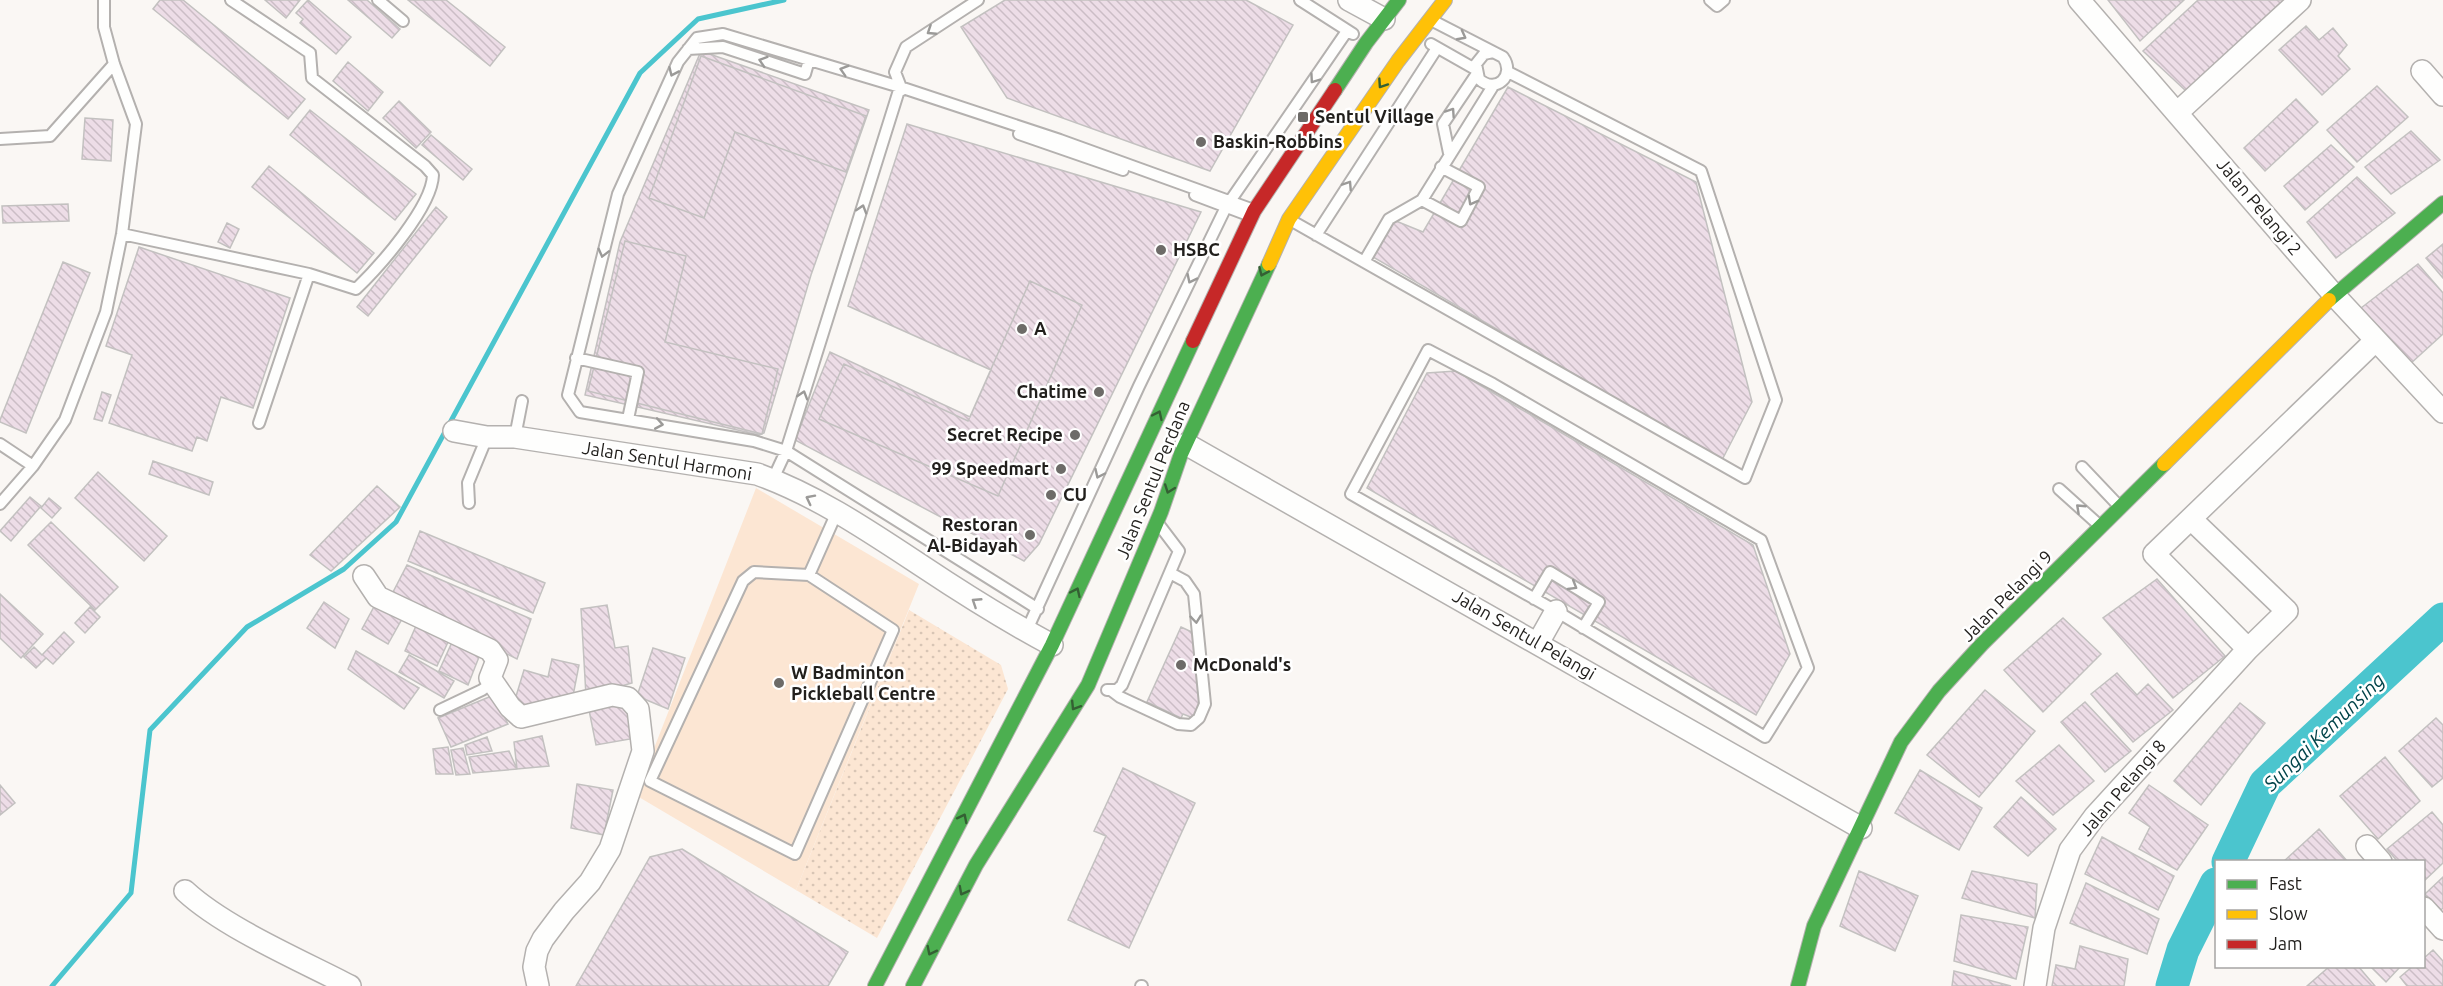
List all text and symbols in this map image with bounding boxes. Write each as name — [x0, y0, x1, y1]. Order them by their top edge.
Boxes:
one-way arrow — [926, 24, 937, 35]
one-way arrow — [1455, 29, 1466, 40]
one-way arrow — [758, 55, 769, 68]
one-way arrow — [668, 65, 680, 76]
one-way arrow — [839, 65, 850, 77]
one-way arrow — [1310, 72, 1321, 83]
one-way arrow — [1378, 77, 1389, 88]
place label: Sentul Village — [1315, 106, 1434, 126]
one-way arrow — [1444, 107, 1455, 118]
marker: Sentul Village — [1296, 110, 1310, 124]
place label: Baskin-Robbins — [1213, 131, 1343, 151]
marker: Baskin-Robbins — [1194, 135, 1208, 149]
street label: Jalan Pelangi 2 — [2213, 154, 2306, 259]
one-way arrow — [1341, 181, 1352, 192]
one-way arrow — [1468, 195, 1479, 205]
one-way arrow — [855, 204, 867, 215]
place label: HSBC — [1173, 239, 1220, 259]
marker: HSBC — [1154, 243, 1168, 257]
one-way arrow — [597, 248, 610, 258]
one-way arrow — [1259, 265, 1271, 276]
one-way arrow — [1187, 272, 1199, 283]
place label: A — [1034, 318, 1047, 338]
marker: A — [1015, 322, 1029, 336]
place label: Chatime — [1017, 381, 1087, 401]
marker: Chatime — [1092, 385, 1106, 399]
one-way arrow — [796, 390, 809, 401]
street label: Jalan Sentul Perdana — [1111, 398, 1193, 562]
one-way arrow — [1151, 411, 1163, 422]
one-way arrow — [653, 417, 663, 430]
place label: Secret Recipe — [947, 424, 1063, 444]
marker: Secret Recipe — [1068, 428, 1082, 442]
street label: Jalan Sentul Harmoni — [581, 437, 754, 483]
place label: 99 Speedmart — [931, 458, 1049, 478]
marker: 99 Speedmart — [1054, 462, 1068, 476]
one-way arrow — [1095, 468, 1107, 479]
one-way arrow — [1163, 483, 1176, 494]
place label: CU — [1063, 484, 1087, 504]
marker: CU — [1044, 488, 1058, 502]
one-way arrow — [806, 494, 817, 506]
one-way arrow — [2077, 504, 2087, 515]
place label: Restoran Al-Bidayah — [927, 514, 1018, 555]
marker: Restoran Al-Bidayah — [1023, 528, 1037, 542]
street label: Jalan Pelangi 9 — [1957, 546, 2056, 645]
one-way arrow — [1567, 579, 1577, 591]
street label: Jalan Sentul Pelangi — [1449, 585, 1600, 683]
one-way arrow — [1069, 588, 1081, 599]
one-way arrow — [972, 597, 982, 609]
one-way arrow — [1189, 615, 1202, 624]
place label: McDonald's — [1193, 654, 1291, 674]
marker: McDonald's — [1174, 658, 1188, 672]
place label: W Badminton Pickleball Centre — [791, 662, 936, 703]
water label: Sungai Kemunsing — [2258, 668, 2389, 796]
marker: W Badminton Pickleball Centre — [772, 676, 786, 690]
one-way arrow — [1070, 700, 1082, 710]
street label: Jalan Pelangi 8 — [2075, 735, 2169, 839]
one-way arrow — [956, 813, 967, 824]
legend — [2215, 860, 2425, 968]
text: Fast — [2269, 873, 2302, 893]
one-way arrow — [958, 884, 970, 895]
text: Slow — [2269, 903, 2308, 923]
text: Jam — [2269, 933, 2303, 953]
one-way arrow — [927, 945, 938, 955]

